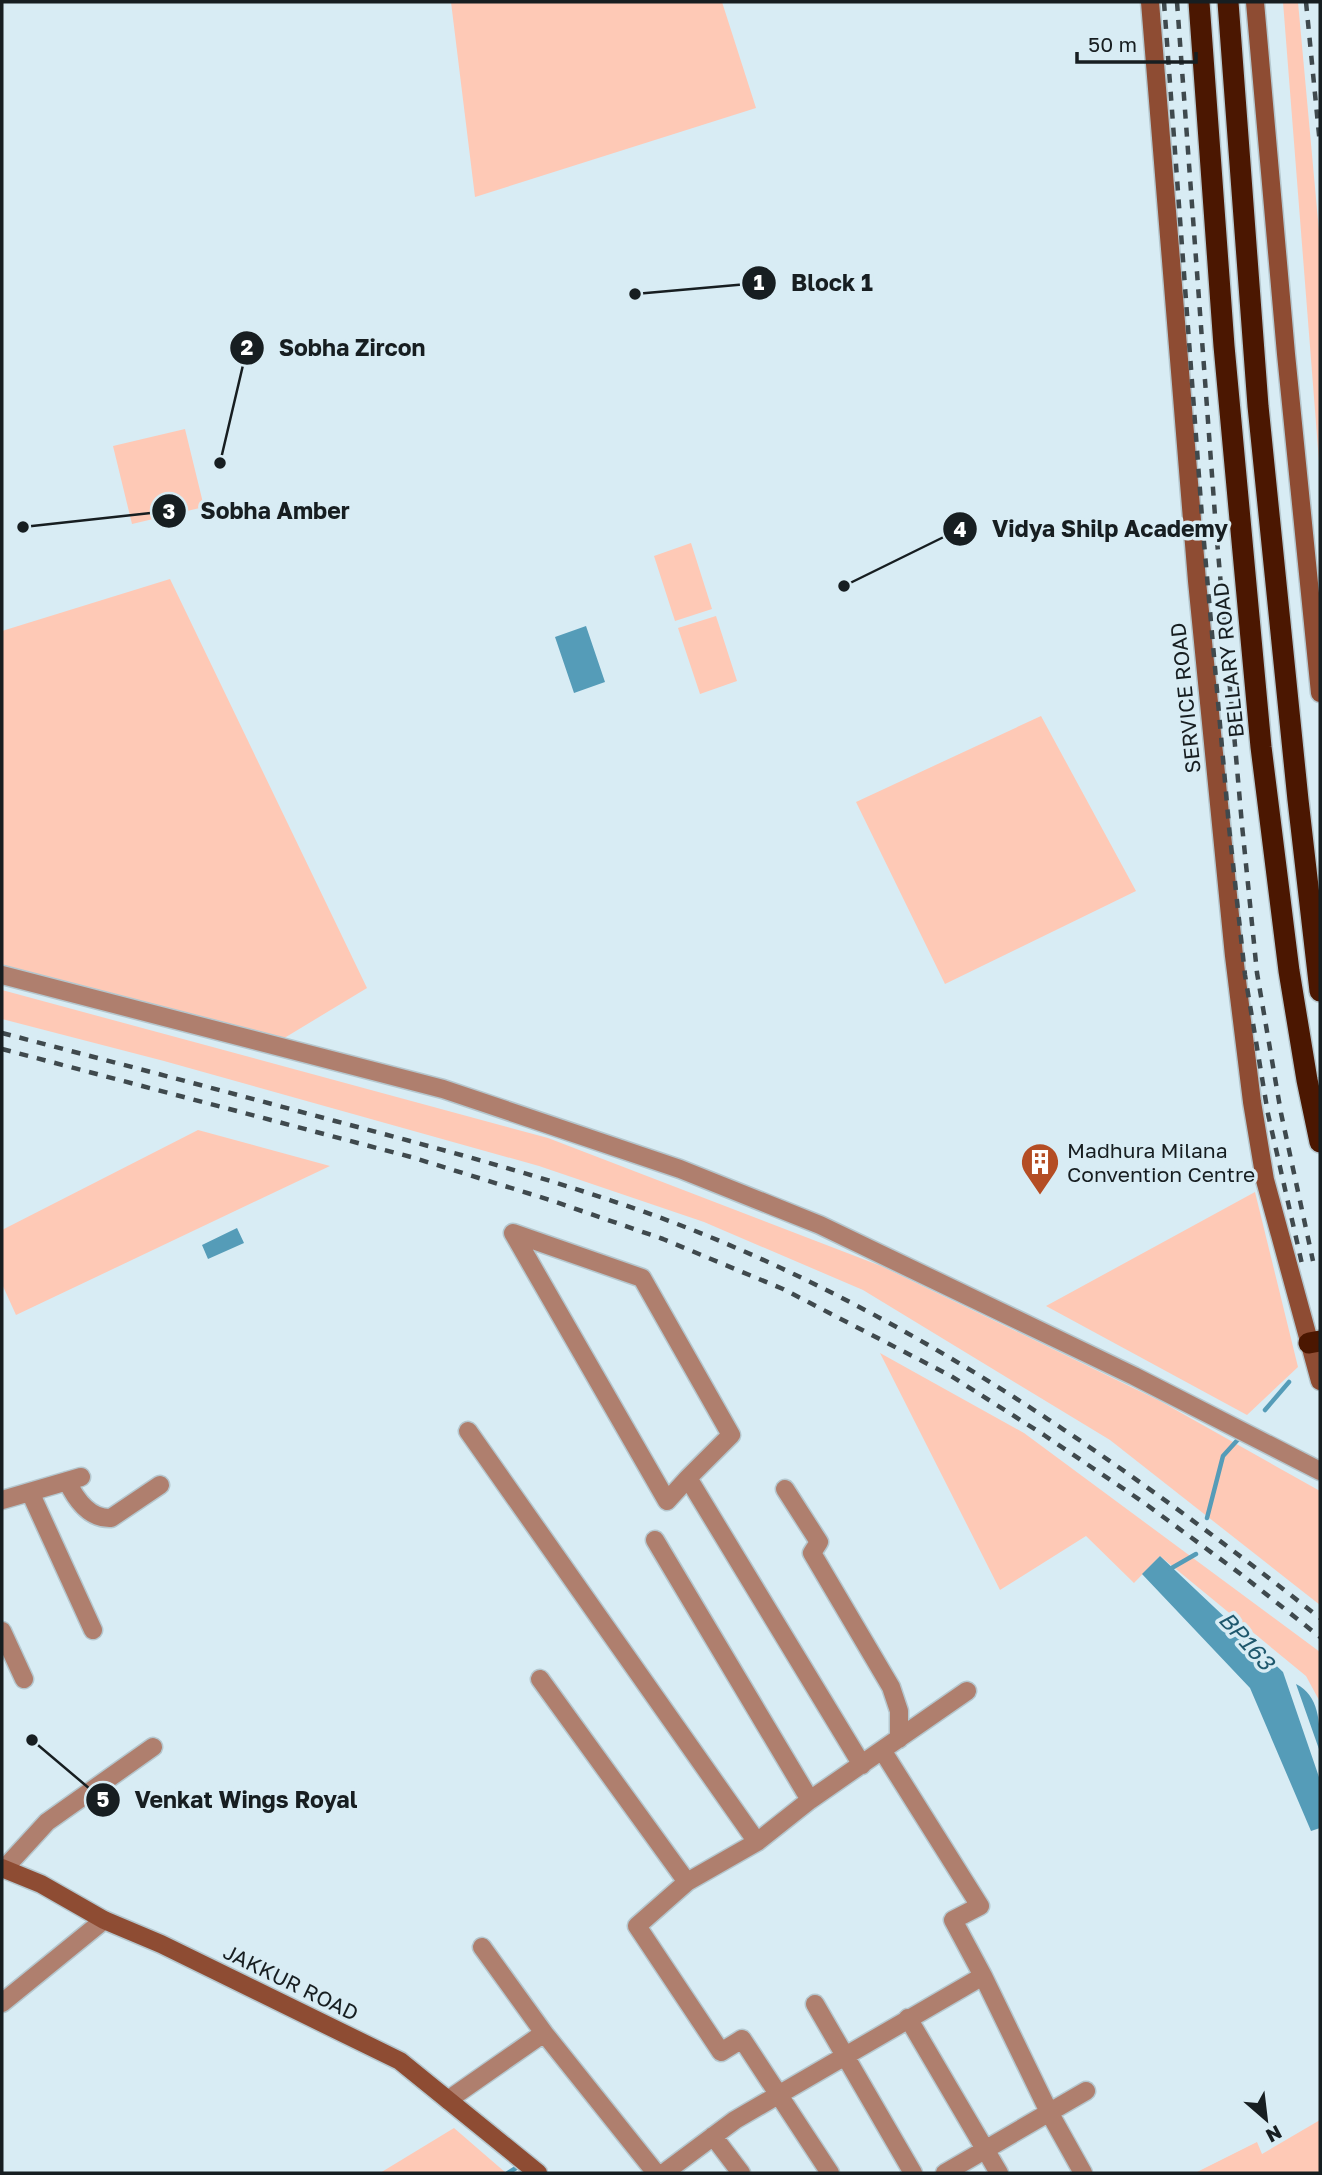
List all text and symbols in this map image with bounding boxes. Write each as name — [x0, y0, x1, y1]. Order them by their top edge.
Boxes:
scale bar — [1077, 21, 1196, 65]
text: 50 m — [1088, 31, 1137, 57]
callout: Block 1 — [742, 261, 886, 305]
text: Block 1 — [791, 268, 873, 296]
text: 1 — [754, 269, 765, 295]
callout: Sobha Zircon — [230, 326, 440, 370]
text: Sobha Zircon — [279, 333, 425, 361]
text: 2 — [241, 334, 254, 360]
callout: Sobha Amber — [151, 489, 364, 533]
text: Sobha Amber — [200, 496, 350, 524]
text: 3 — [163, 498, 175, 524]
callout: Vidya Shilp Academy — [943, 507, 1242, 551]
text: Vidya Shilp Academy — [992, 514, 1228, 542]
text: 4 — [953, 516, 967, 542]
street label: BELLARY ROAD — [1207, 581, 1249, 739]
street label: SERVICE ROAD — [1164, 621, 1206, 775]
place label: Madhura Milana Convention Centre — [1067, 1137, 1255, 1187]
building icon: Madhura Milana Convention Centre — [1019, 1141, 1061, 1196]
water label: BP163 — [1214, 1605, 1282, 1677]
callout: Venkat Wings Royal — [86, 1778, 372, 1822]
text: Venkat Wings Royal — [135, 1785, 358, 1813]
text: 5 — [97, 1786, 110, 1812]
street label: JAKKUR ROAD — [219, 1938, 363, 2026]
north arrow — [1231, 2084, 1301, 2154]
text: N — [1262, 2121, 1286, 2148]

